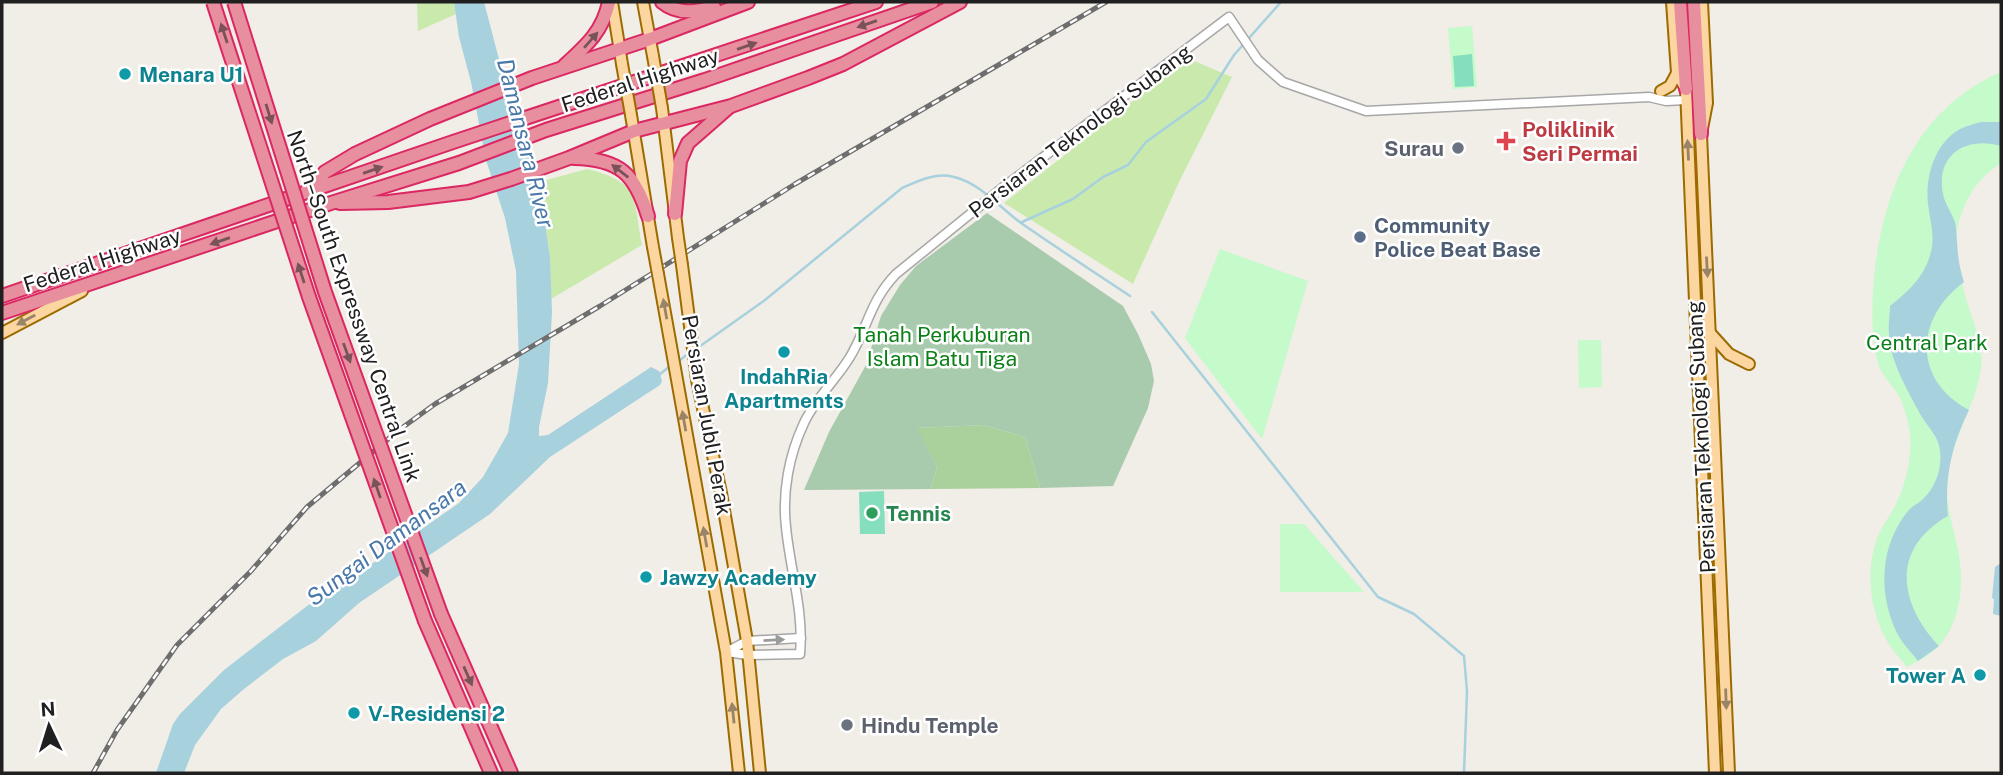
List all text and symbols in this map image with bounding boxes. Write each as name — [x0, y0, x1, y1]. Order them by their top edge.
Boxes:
one-way arrow — [856, 19, 877, 30]
one-way arrow — [218, 23, 228, 44]
one-way arrow — [583, 32, 598, 49]
street label: Persiaran Teknologi Subang — [964, 39, 1196, 223]
one-way arrow — [737, 40, 758, 51]
street label: Federal Highway — [558, 43, 722, 117]
water label: Damansara River — [492, 55, 560, 231]
place label: Menara U1 — [139, 62, 244, 87]
marker: Menara U1 — [117, 66, 133, 82]
one-way arrow — [264, 103, 275, 124]
place label: Poliklinik Seri Permai — [1522, 117, 1638, 166]
street label: North–South Expressway Central Link — [282, 127, 426, 486]
marker: Poliklinik Seri Permai — [1496, 131, 1516, 151]
place label: Surau — [1384, 136, 1444, 161]
one-way arrow — [1683, 139, 1694, 161]
marker: Surau — [1450, 140, 1466, 156]
one-way arrow — [363, 164, 384, 175]
one-way arrow — [611, 164, 630, 178]
place label: Community Police Beat Base — [1374, 213, 1541, 262]
street label: Federal Highway — [20, 223, 184, 297]
marker: Community Police Beat Base — [1352, 229, 1368, 245]
one-way arrow — [210, 236, 231, 247]
one-way arrow — [1702, 256, 1713, 278]
one-way arrow — [295, 262, 306, 283]
one-way arrow — [659, 298, 670, 320]
street label: Persiaran Teknologi Subang — [1681, 300, 1721, 574]
street label: Persiaran Jubli Perak — [677, 313, 737, 517]
one-way arrow — [16, 315, 36, 326]
park label: Tanah Perkuburan Islam Batu Tiga — [853, 322, 1031, 371]
park label: Central Park — [1866, 330, 1988, 355]
one-way arrow — [342, 343, 353, 364]
marker: IndahRia Apartments — [776, 344, 792, 360]
place label: IndahRia Apartments — [724, 364, 844, 413]
one-way arrow — [678, 410, 689, 432]
water label: Sungai Damansara — [301, 473, 471, 611]
one-way arrow — [371, 477, 382, 498]
place label: Tennis — [886, 501, 951, 526]
marker: Tennis — [864, 505, 880, 521]
one-way arrow — [699, 525, 710, 547]
one-way arrow — [418, 557, 429, 578]
place label: Jawzy Academy — [660, 565, 817, 590]
marker: Jawzy Academy — [638, 569, 654, 585]
one-way arrow — [763, 634, 785, 645]
place label: Tower A — [1886, 663, 1966, 688]
one-way arrow — [462, 666, 474, 686]
marker: Tower A — [1972, 667, 1988, 683]
one-way arrow — [1721, 689, 1732, 711]
north arrow — [14, 691, 84, 761]
text: N — [40, 698, 56, 721]
place label: V-Residensi 2 — [368, 701, 505, 726]
one-way arrow — [727, 701, 738, 723]
marker: V-Residensi 2 — [346, 705, 362, 721]
place label: Hindu Temple — [861, 713, 999, 738]
marker: Hindu Temple — [839, 717, 855, 733]

